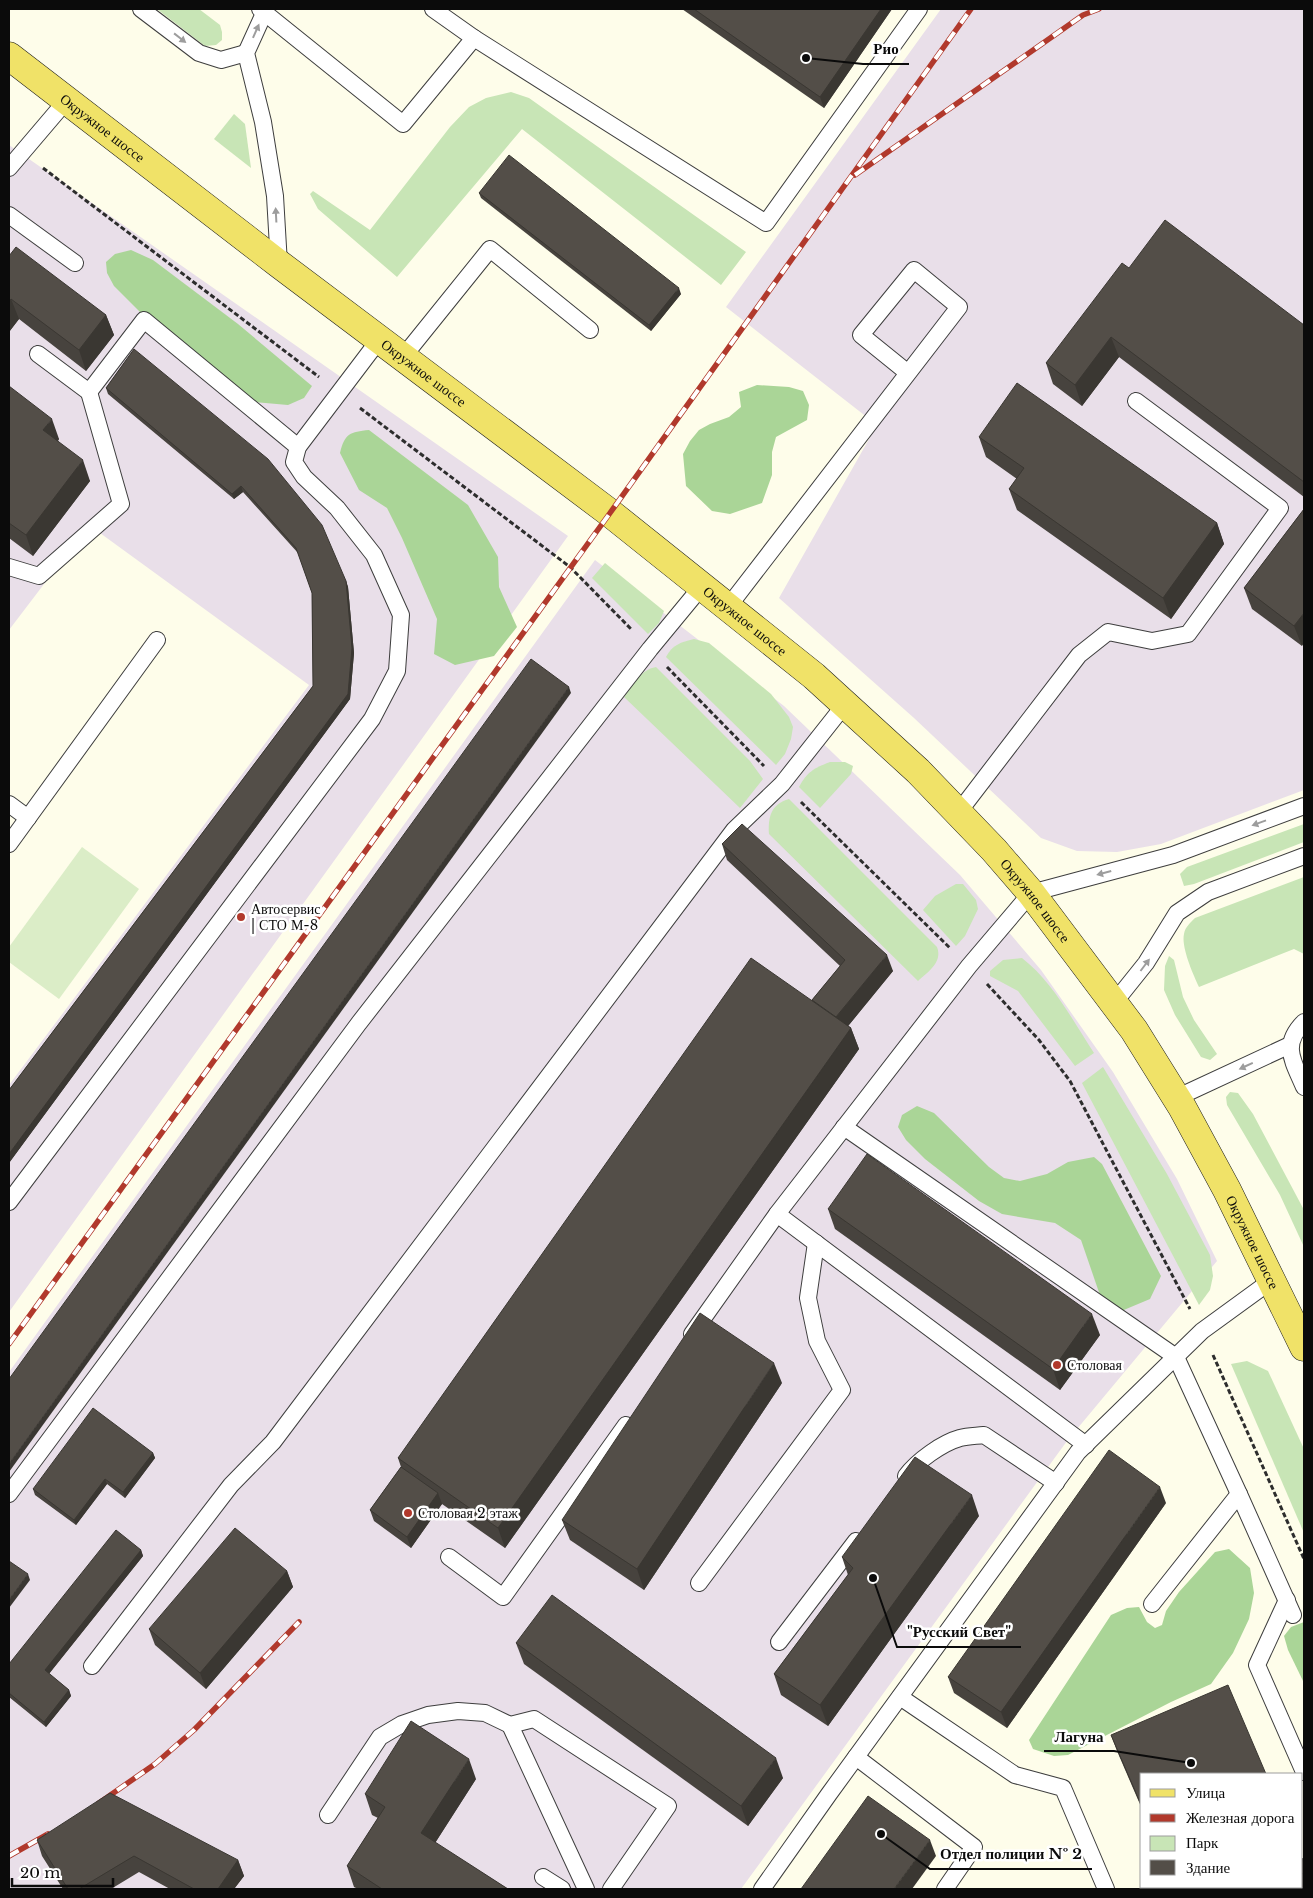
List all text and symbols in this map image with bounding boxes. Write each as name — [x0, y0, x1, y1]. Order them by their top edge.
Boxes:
one-way arrow — [252, 24, 260, 38]
one-way arrow — [173, 33, 187, 43]
callout: Рио — [863, 34, 909, 64]
text: Рио — [873, 39, 899, 58]
street label: Окружное шоссе — [57, 90, 148, 166]
one-way arrow — [272, 207, 280, 223]
street label: Окружное шоссе — [378, 335, 470, 411]
street label: Окружное шоссе — [700, 582, 791, 660]
one-way arrow — [1251, 820, 1266, 827]
street label: Окружное шоссе — [996, 855, 1074, 946]
one-way arrow — [1097, 870, 1112, 878]
place label: Автосервис | СТО М-8 — [251, 900, 321, 934]
marker: Автосервис | СТО М-8 — [235, 911, 247, 923]
one-way arrow — [1139, 959, 1150, 972]
one-way arrow — [1238, 1062, 1253, 1070]
street label: Окружное шоссе — [1222, 1192, 1283, 1292]
place label: Столовая — [1067, 1356, 1123, 1374]
marker: Столовая — [1051, 1359, 1063, 1371]
place label: Столовая 2 этаж — [418, 1504, 518, 1522]
marker: Столовая 2 этаж — [402, 1507, 414, 1519]
callout: "Русский Свет" — [897, 1617, 1021, 1647]
text: "Русский Свет" — [907, 1622, 1011, 1641]
callout: Лагуна — [1044, 1721, 1114, 1751]
text: Лагуна — [1054, 1727, 1104, 1746]
legend — [1140, 1773, 1303, 1888]
text: Улица — [1186, 1783, 1225, 1802]
text: Железная дорога — [1186, 1808, 1295, 1827]
text: Парк — [1186, 1833, 1219, 1852]
callout: Отдел полиции № 2 — [930, 1839, 1092, 1869]
text: Отдел полиции № 2 — [940, 1844, 1082, 1863]
scale bar — [12, 1856, 114, 1888]
text: Здание — [1186, 1858, 1230, 1877]
text: 20 m — [20, 1863, 60, 1882]

